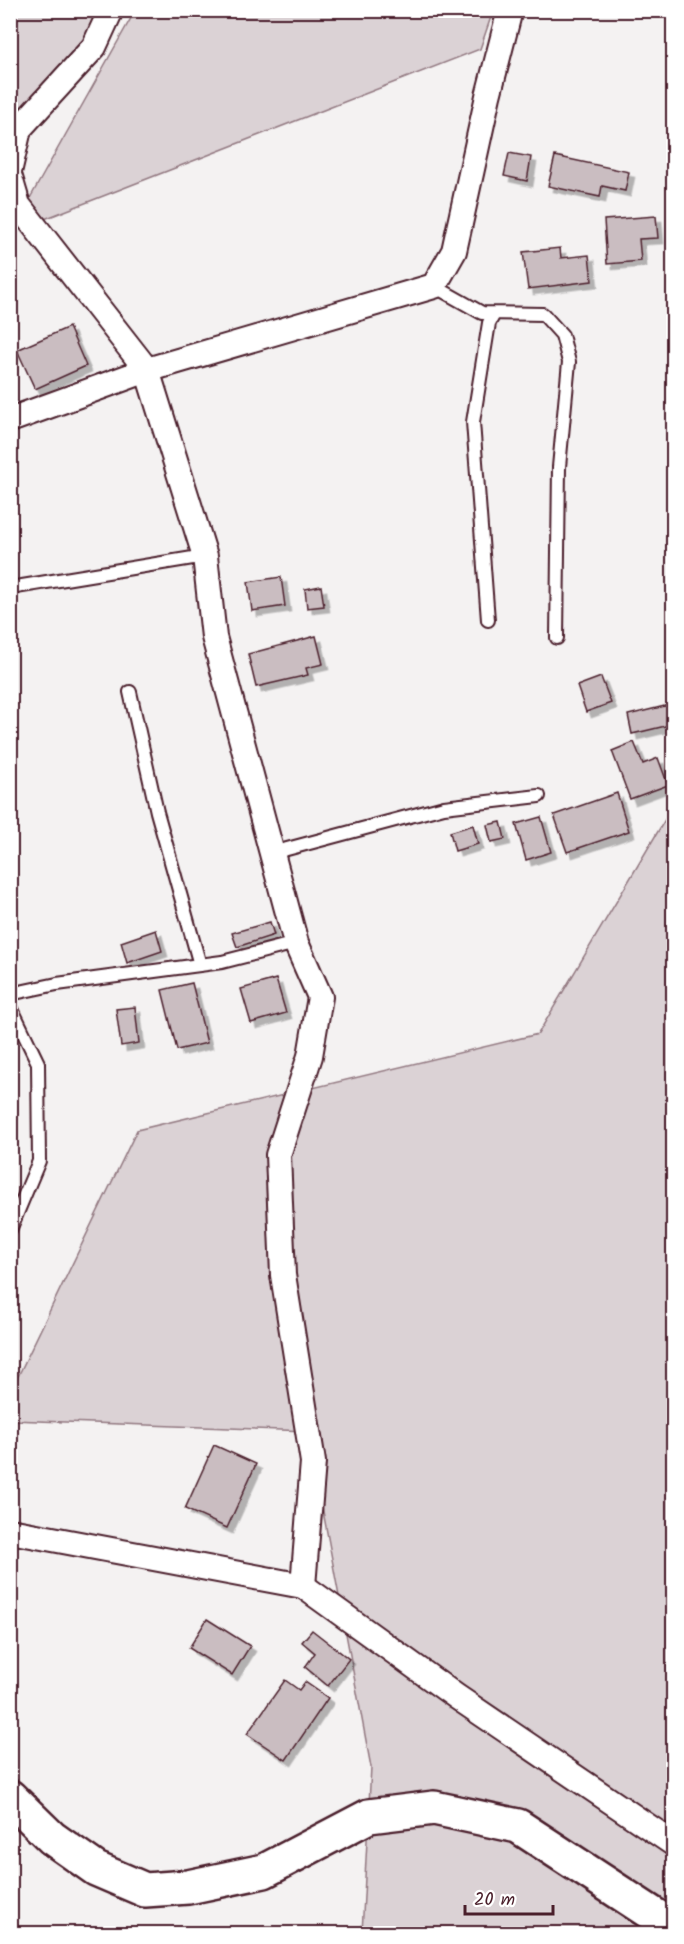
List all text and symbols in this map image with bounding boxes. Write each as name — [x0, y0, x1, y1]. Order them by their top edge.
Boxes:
scale bar — [465, 1878, 554, 1916]
text: 20 m — [474, 1886, 515, 1915]

